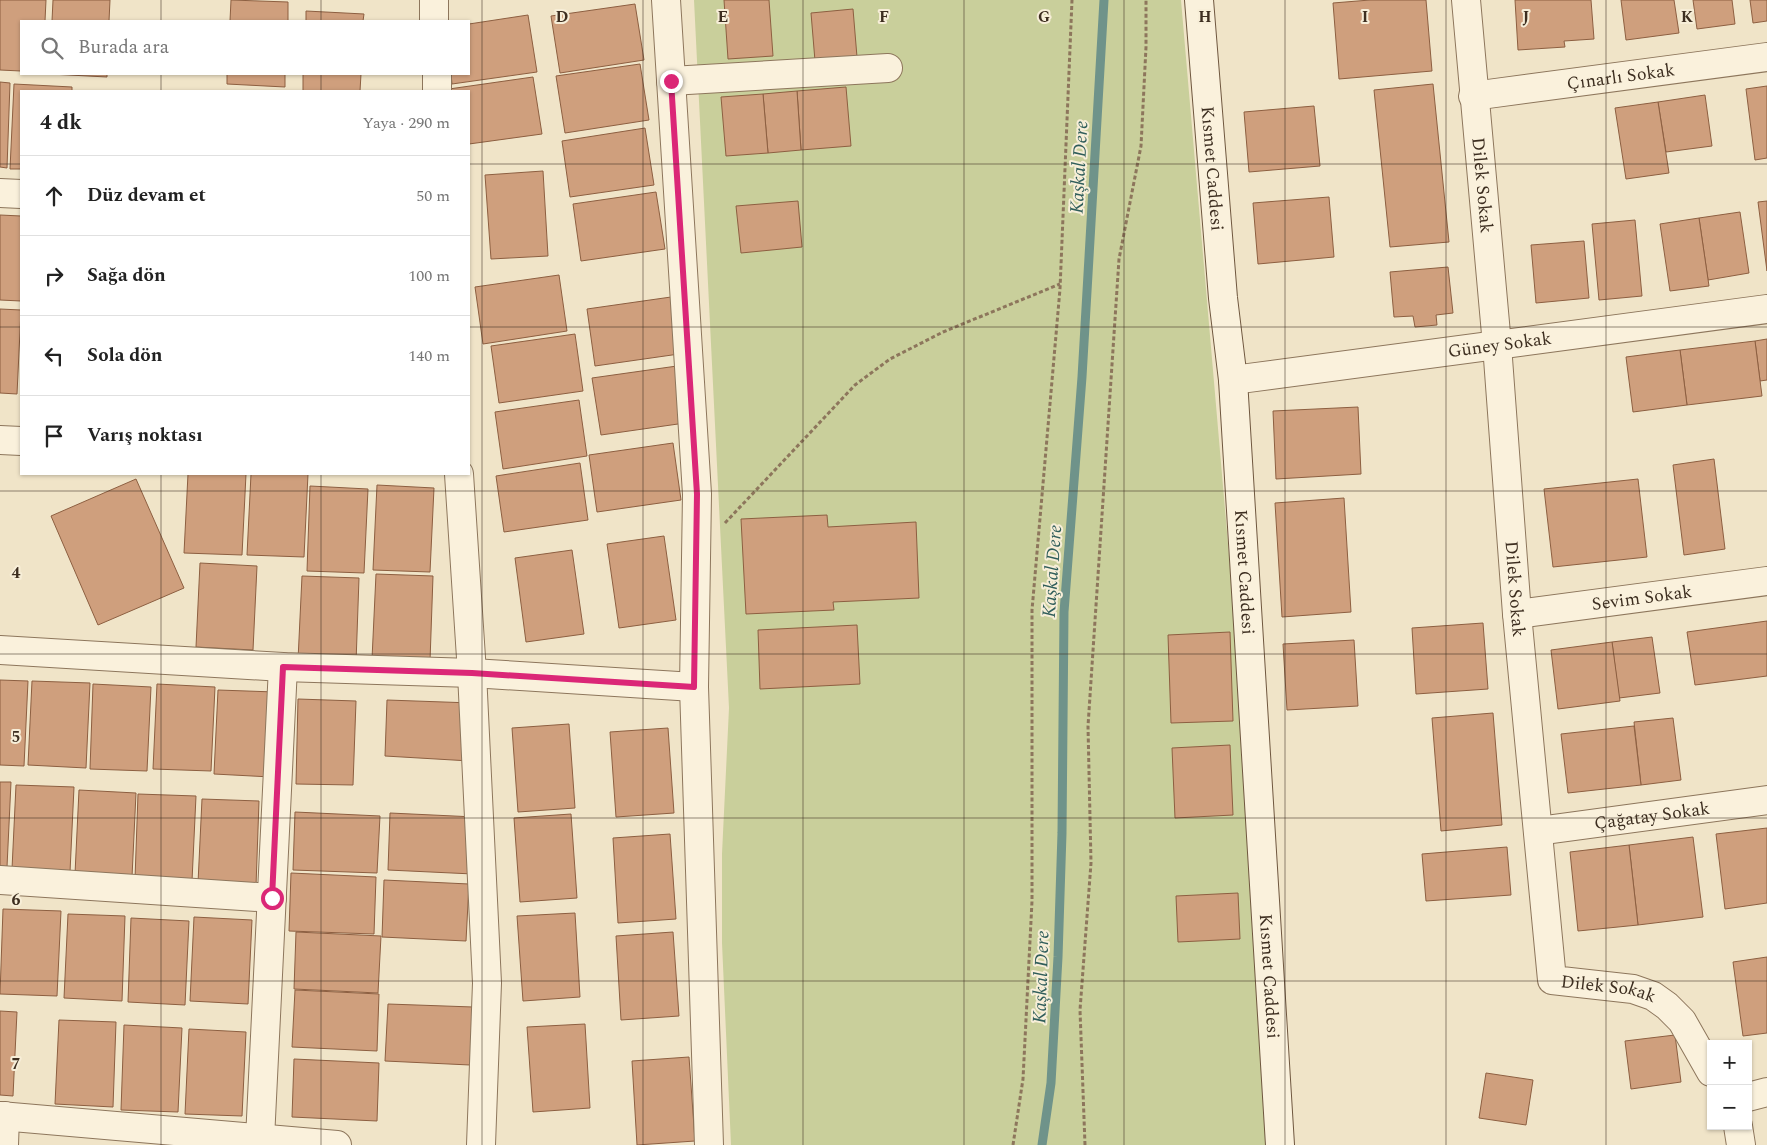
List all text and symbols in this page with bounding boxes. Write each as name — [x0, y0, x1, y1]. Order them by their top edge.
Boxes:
text: D — [556, 5, 569, 29]
text: E — [718, 5, 728, 29]
text: F — [879, 5, 889, 29]
text: G — [1038, 5, 1050, 29]
text: H — [1198, 5, 1212, 29]
text: I — [1362, 5, 1368, 29]
text: J — [1523, 5, 1530, 29]
text: K — [1681, 5, 1694, 29]
search box — [20, 20, 470, 75]
text: Burada ara — [78, 33, 169, 62]
icon: search — [38, 34, 66, 62]
street label: Çınarlı Sokak — [1565, 56, 1676, 97]
route end — [660, 70, 683, 93]
street label: Kısmet Caddesi — [1194, 105, 1231, 232]
text: 4 dk — [40, 107, 82, 139]
text: Yaya · 290 m — [363, 111, 450, 135]
water label: Kaşkal Dere — [1063, 120, 1096, 214]
street label: Dilek Sokak — [1464, 136, 1500, 234]
text: Düz devam et — [87, 181, 206, 210]
icon: ahead — [40, 182, 68, 210]
text: 50 m — [416, 184, 450, 208]
text: Sağa dön — [87, 261, 166, 290]
icon: right — [40, 262, 68, 290]
text: 100 m — [408, 264, 450, 288]
street label: Güney Sokak — [1446, 325, 1553, 365]
text: Sola dön — [87, 341, 162, 370]
icon: left — [40, 342, 68, 370]
text: 140 m — [408, 344, 450, 368]
text: Varış noktası — [87, 421, 203, 450]
icon: arrive — [40, 422, 68, 450]
street label: Kısmet Caddesi — [1227, 509, 1262, 636]
water label: Kaşkal Dere — [1035, 524, 1070, 619]
street label: Dilek Sokak — [1498, 540, 1532, 638]
text: 4 — [12, 561, 21, 585]
street label: Sevim Sokak — [1590, 578, 1694, 618]
text: 5 — [12, 725, 20, 749]
street label: Çağatay Sokak — [1592, 795, 1712, 837]
route start — [261, 887, 284, 910]
text: 6 — [12, 888, 21, 912]
street label: Kısmet Caddesi — [1252, 913, 1286, 1040]
water label: Kaşkal Dere — [1025, 930, 1058, 1024]
street label: Dilek Sokak — [1559, 968, 1660, 1010]
map controls — [1707, 1040, 1752, 1130]
button: + — [1707, 1040, 1752, 1085]
text: 7 — [12, 1052, 21, 1076]
button: − — [1707, 1085, 1752, 1130]

